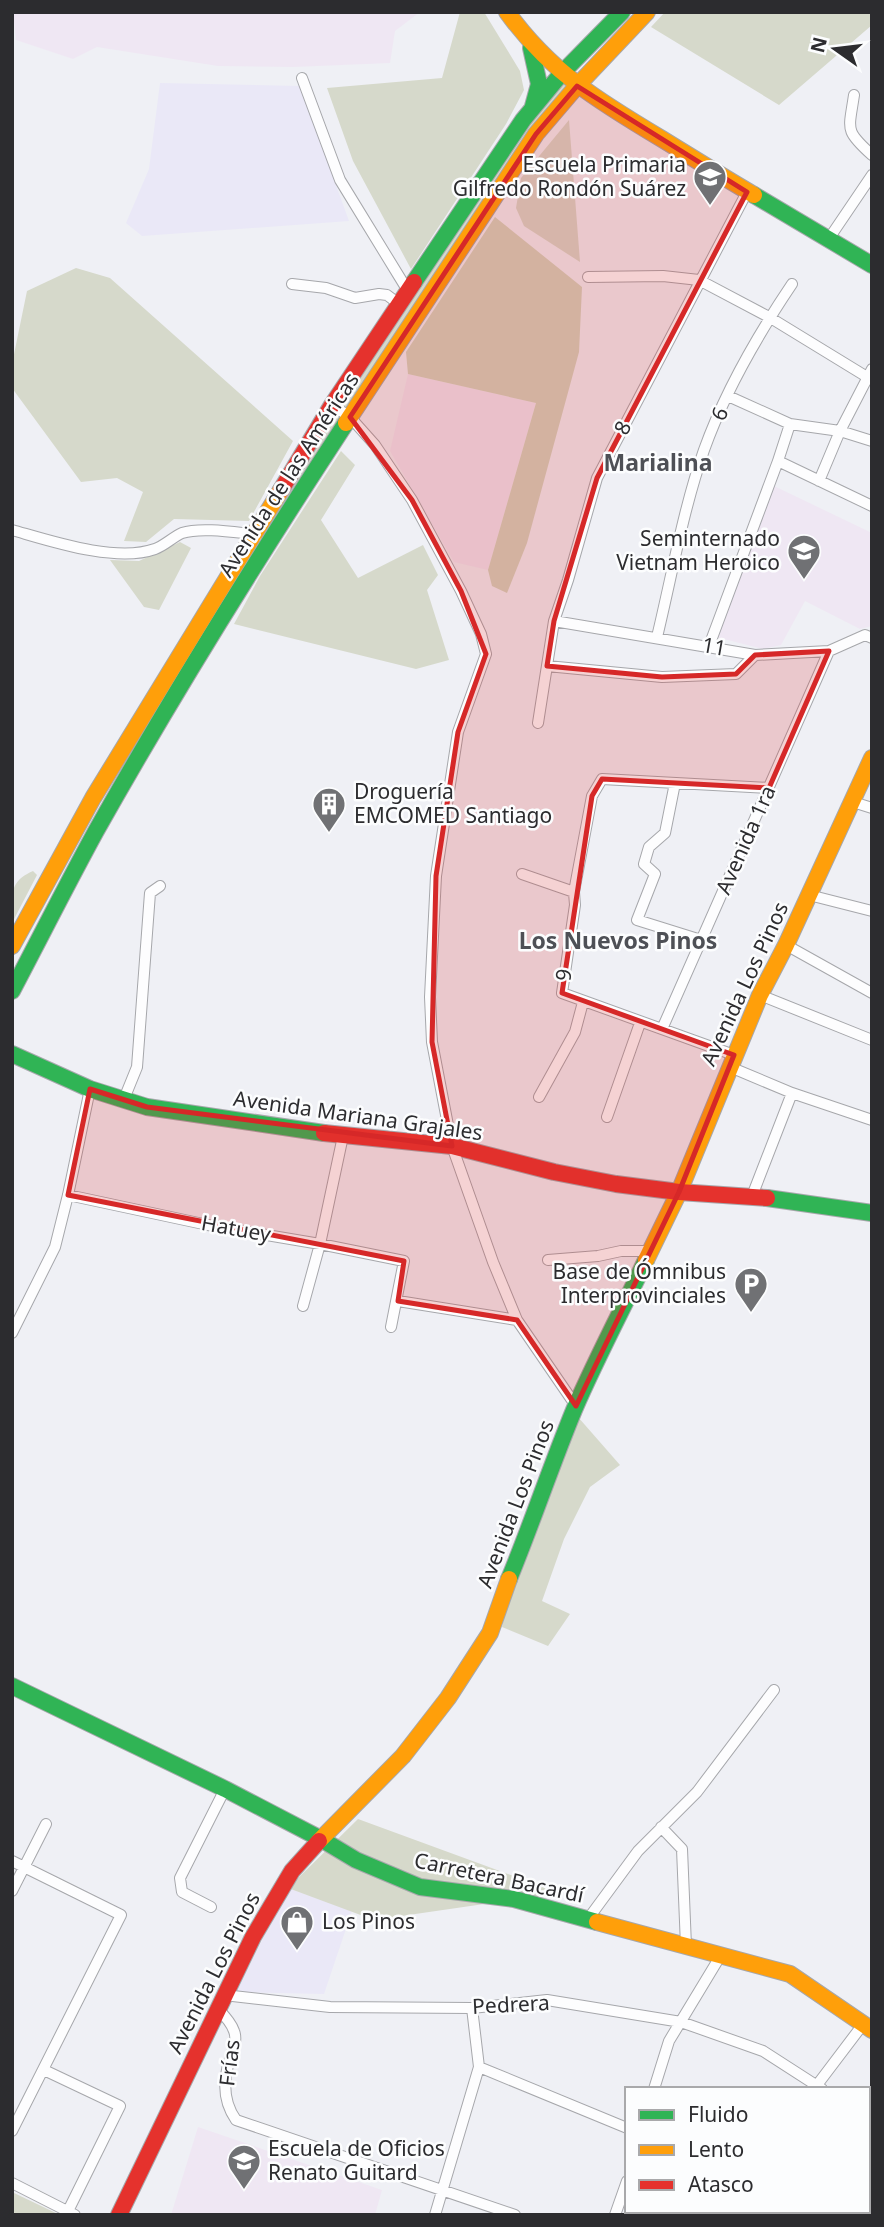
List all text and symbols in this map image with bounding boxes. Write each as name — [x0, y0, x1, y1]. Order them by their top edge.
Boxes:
north arrow — [800, 14, 870, 84]
text: N — [804, 34, 833, 56]
place label: Escuela Primaria Gilfredo Rondón Suárez — [453, 150, 686, 202]
school or university icon: Escuela Primaria Gilfredo Rondón Suárez — [691, 158, 729, 207]
street label: Avenida de las Américas — [212, 367, 365, 582]
street label: 6 — [704, 402, 734, 425]
street label: 8 — [607, 416, 637, 439]
district label: Marialina — [604, 446, 712, 478]
place label: Seminternado Vietnam Heroico — [616, 524, 780, 576]
school or university icon: Seminternado Vietnam Heroico — [785, 532, 823, 581]
street label: 11 — [700, 630, 728, 662]
place label: Droguería EMCOMED Santiago — [354, 777, 552, 829]
street label: Avenida 1ra — [709, 781, 782, 899]
building icon: Droguería EMCOMED Santiago — [310, 785, 348, 834]
street label: Avenida Los Pinos — [694, 897, 794, 1070]
district label: Los Nuevos Pinos — [519, 924, 717, 956]
street label: 9 — [548, 967, 578, 983]
street label: Avenida Mariana Grajales — [232, 1084, 484, 1146]
street label: Hatuey — [199, 1208, 273, 1248]
place label: Base de Ómnibus Interprovinciales — [553, 1257, 726, 1309]
parking icon: Base de Ómnibus Interprovinciales — [732, 1265, 770, 1314]
street label: Avenida Los Pinos — [470, 1416, 560, 1592]
street label: Carretera Bacardí — [412, 1845, 587, 1909]
street label: Avenida Los Pinos — [160, 1887, 266, 2058]
shop icon: Los Pinos — [278, 1903, 316, 1952]
place label: Los Pinos — [322, 1907, 415, 1935]
street label: Pedrera — [471, 1988, 550, 2020]
street label: Frías — [212, 2038, 246, 2088]
legend — [625, 2087, 870, 2213]
text: Fluido — [688, 2100, 748, 2128]
place label: Escuela de Oficios Renato Guitard — [268, 2134, 445, 2186]
text: Lento — [688, 2135, 744, 2163]
school or university icon: Escuela de Oficios Renato Guitard — [225, 2142, 263, 2191]
text: Atasco — [688, 2170, 754, 2198]

